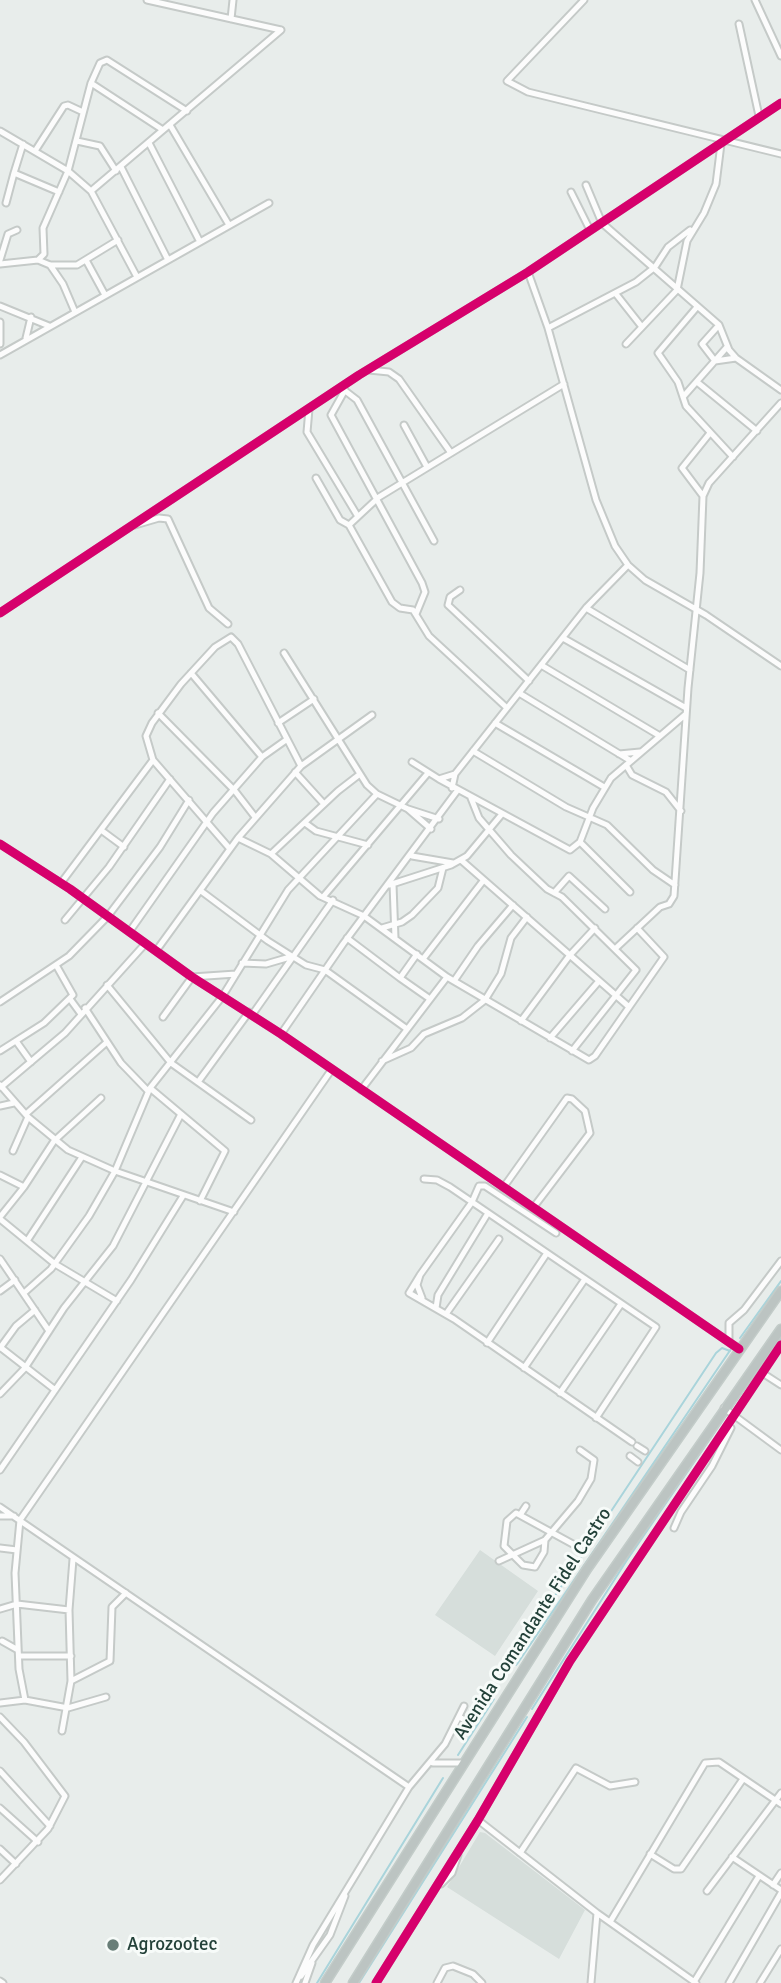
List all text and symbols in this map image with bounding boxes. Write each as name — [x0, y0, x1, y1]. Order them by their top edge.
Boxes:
street label: Avenida Comandante Fidel Castro — [449, 1504, 617, 1744]
place label: Agrozootec — [127, 1934, 217, 1956]
marker: Agrozootec — [105, 1937, 121, 1953]

